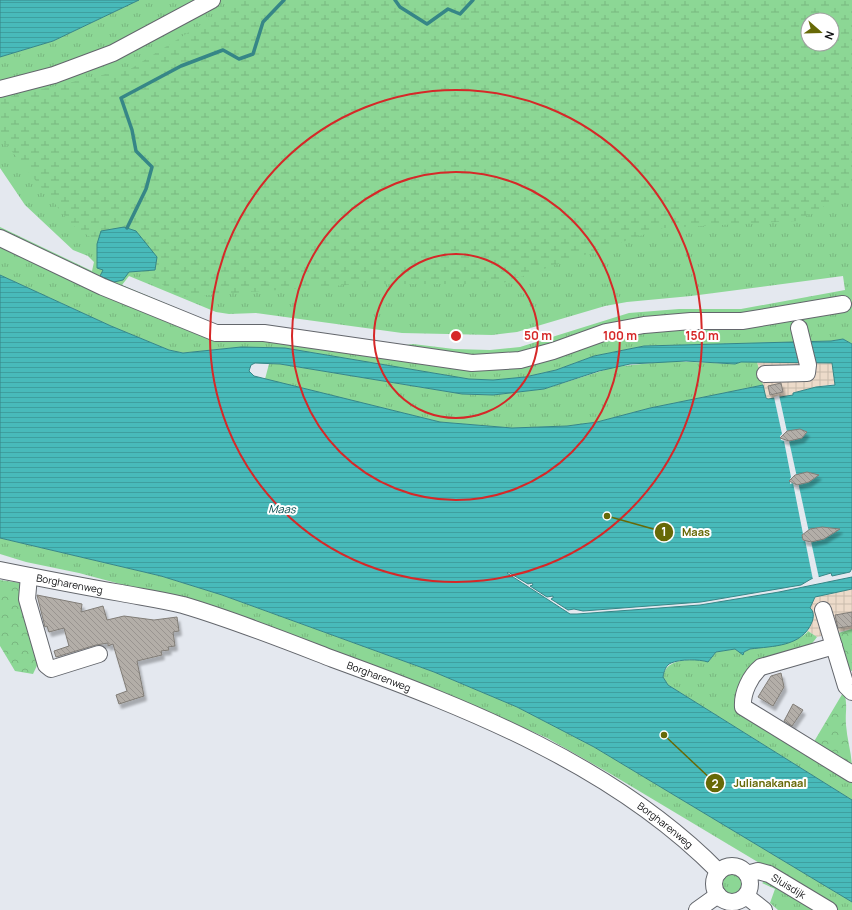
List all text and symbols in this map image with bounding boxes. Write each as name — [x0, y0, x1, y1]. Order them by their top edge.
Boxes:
north arrow — [800, 12, 840, 52]
text: N — [821, 29, 838, 42]
text: 50 m — [524, 327, 552, 344]
text: 100 m — [603, 327, 637, 344]
text: 150 m — [685, 327, 719, 344]
centre of rings — [449, 329, 463, 343]
water label: Maas — [268, 501, 297, 516]
callout: Maas — [654, 520, 718, 543]
text: 1 — [661, 523, 667, 540]
text: Maas — [682, 524, 710, 539]
street label: Borgharenweg — [35, 570, 104, 597]
street label: Borgharenweg — [345, 658, 413, 695]
callout: Julianakanaal — [705, 772, 814, 795]
text: 2 — [711, 775, 719, 792]
text: Julianakanaal — [733, 775, 807, 790]
street label: Borgharenweg — [635, 799, 696, 851]
street label: Sluisdijk — [769, 870, 810, 902]

